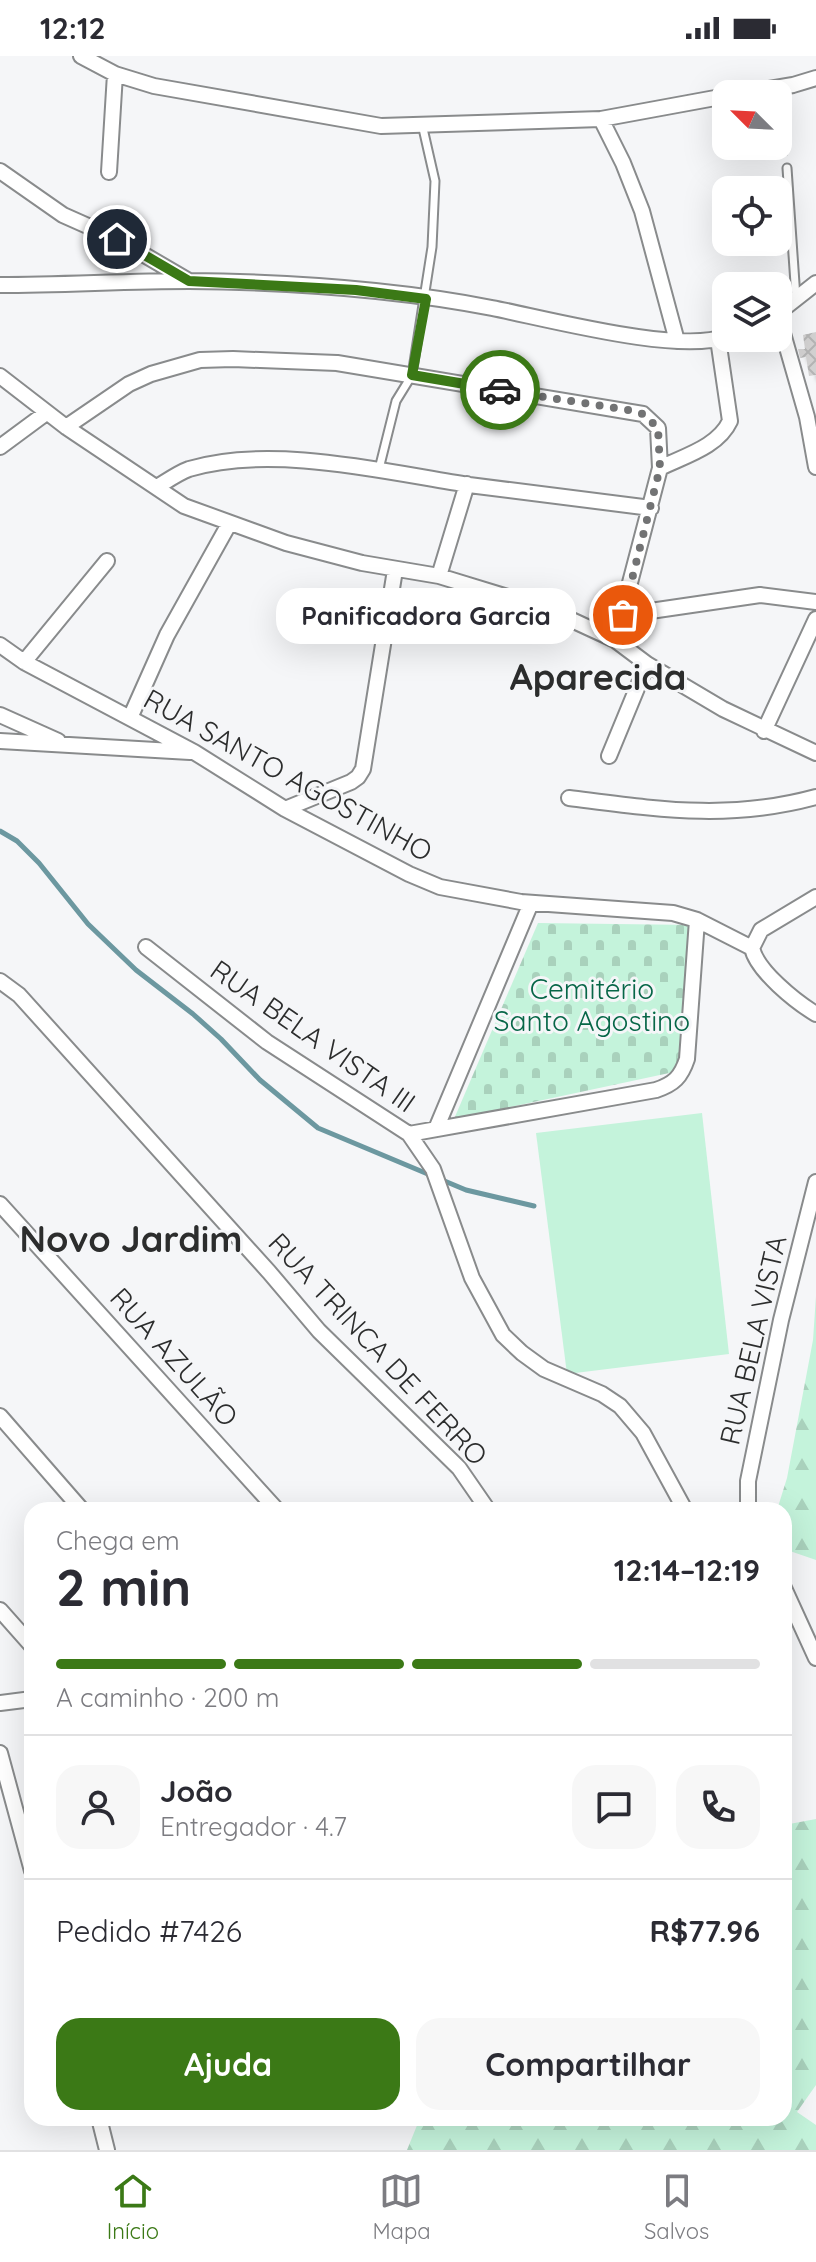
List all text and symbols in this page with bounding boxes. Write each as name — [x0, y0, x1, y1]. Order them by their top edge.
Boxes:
text: 12:12 — [40, 9, 106, 47]
north arrow — [712, 80, 792, 160]
map controls — [712, 80, 792, 352]
button: locate — [712, 176, 792, 256]
pin — [83, 205, 151, 273]
icon: home — [95, 217, 139, 261]
button: layers — [712, 272, 792, 352]
courier — [460, 350, 540, 430]
icon: car — [478, 368, 522, 412]
pin — [589, 581, 657, 649]
callout: Panificadora Garcia — [275, 587, 575, 643]
icon: bag — [601, 593, 645, 637]
text: Panificadora Garcia — [301, 599, 551, 632]
district label: Aparecida — [510, 654, 686, 699]
street label: RUA SANTO AGOSTINHO — [138, 681, 439, 868]
street label: RUA BELA VISTA III — [204, 952, 423, 1119]
park label: Cemitério Santo Agostino — [494, 971, 690, 1038]
district label: Novo Jardim — [20, 1216, 242, 1261]
street label: RUA TRINCA DE FERRO — [261, 1225, 495, 1472]
street label: RUA BELA VISTA — [711, 1232, 794, 1448]
street label: RUA AZULÃO — [103, 1280, 246, 1433]
text: Chega em — [56, 1524, 180, 1557]
text: 12:14–12:19 — [614, 1551, 760, 1589]
text: 2 min — [56, 1554, 191, 1619]
text: A caminho · 200 m — [56, 1681, 279, 1714]
button: person — [56, 1765, 140, 1849]
button: chat — [572, 1765, 656, 1849]
button: phone — [676, 1765, 760, 1849]
text: João — [160, 1772, 233, 1810]
text: Entregador · 4.7 — [160, 1810, 347, 1843]
text: Pedido #7426 — [56, 1912, 242, 1950]
text: R$77.96 — [650, 1912, 760, 1950]
button: Ajuda — [56, 2018, 400, 2110]
button: Compartilhar — [416, 2018, 760, 2110]
tab: Início — [107, 2169, 159, 2245]
tab: Mapa — [372, 2169, 431, 2245]
tab: Salvos — [644, 2169, 709, 2245]

